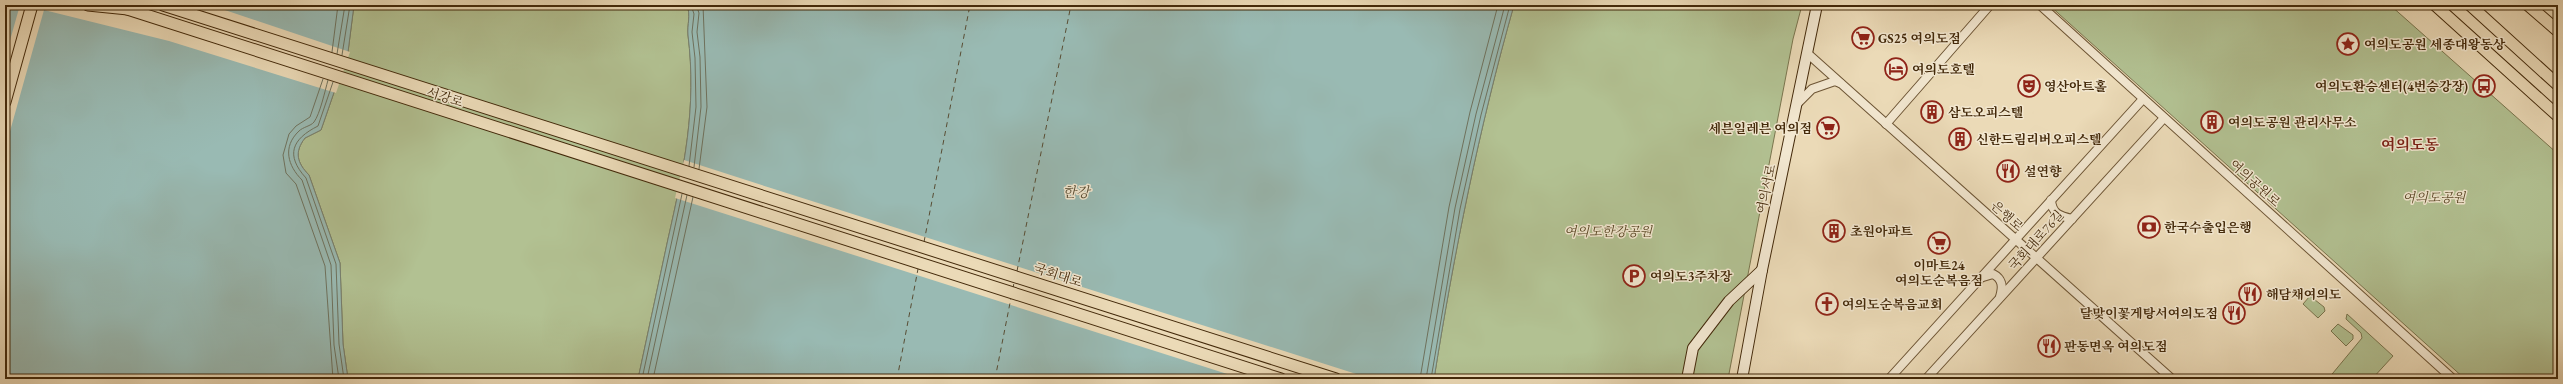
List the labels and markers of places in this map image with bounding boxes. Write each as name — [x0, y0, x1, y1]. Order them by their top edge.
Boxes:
supermarket icon: GS25 여의도점 — [1850, 25, 1876, 51]
place label: GS25 여의도점 — [1878, 30, 1961, 47]
place icon: 여의도공원 세종대왕동상 — [2335, 31, 2361, 57]
place label: 여의도공원 세종대왕동상 — [2364, 36, 2506, 53]
hotel icon: 여의도호텔 — [1883, 56, 1909, 82]
place label: 여의도호텔 — [1912, 61, 1975, 78]
theatre icon: 영산아트홀 — [2016, 73, 2042, 99]
bus stop icon: 여의도환승센터(4번승강장) — [2471, 73, 2497, 99]
place label: 영산아트홀 — [2044, 78, 2107, 95]
place label: 여의도환승센터(4번승강장) — [2315, 78, 2468, 95]
building icon: 삼도오피스텔 — [1919, 99, 1945, 125]
place label: 삼도오피스텔 — [1948, 104, 2023, 121]
building icon: 여의도공원 관리사무소 — [2199, 109, 2225, 135]
place label: 여의도공원 관리사무소 — [2228, 114, 2357, 131]
supermarket icon: 세븐일레븐 여의점 — [1815, 115, 1841, 141]
place label: 세븐일레븐 여의점 — [1708, 120, 1812, 137]
building icon: 신한드림리버오피스텔 — [1947, 126, 1973, 152]
place label: 신한드림리버오피스텔 — [1976, 131, 2102, 148]
restaurant icon: 설연향 — [1995, 158, 2021, 184]
place label: 설연향 — [2024, 163, 2062, 180]
bank icon: 한국수출입은행 — [2136, 214, 2162, 240]
building icon: 초원아파트 — [1821, 218, 1847, 244]
place label: 한국수출입은행 — [2164, 219, 2252, 236]
place label: 초원아파트 — [1850, 223, 1913, 240]
supermarket icon: 이마트24 여의도순복음점 — [1926, 230, 1952, 256]
place label: 이마트24 여의도순복음점 — [1895, 257, 1983, 289]
parking icon: 여의도3주차장 — [1621, 263, 1647, 289]
place label: 여의도3주차장 — [1650, 268, 1733, 285]
restaurant icon: 해담채여의도 — [2237, 281, 2263, 307]
place label: 해담채여의도 — [2266, 286, 2342, 303]
church icon: 여의도순복음교회 — [1814, 291, 1840, 317]
place label: 여의도순복음교회 — [1842, 296, 1942, 313]
restaurant icon: 달맞이꽃게탕서여의도점 — [2221, 300, 2247, 326]
place label: 달맞이꽃게탕서여의도점 — [2080, 305, 2218, 322]
restaurant icon: 판동면옥 여의도점 — [2036, 333, 2062, 359]
place label: 판동면옥 여의도점 — [2064, 338, 2168, 355]

